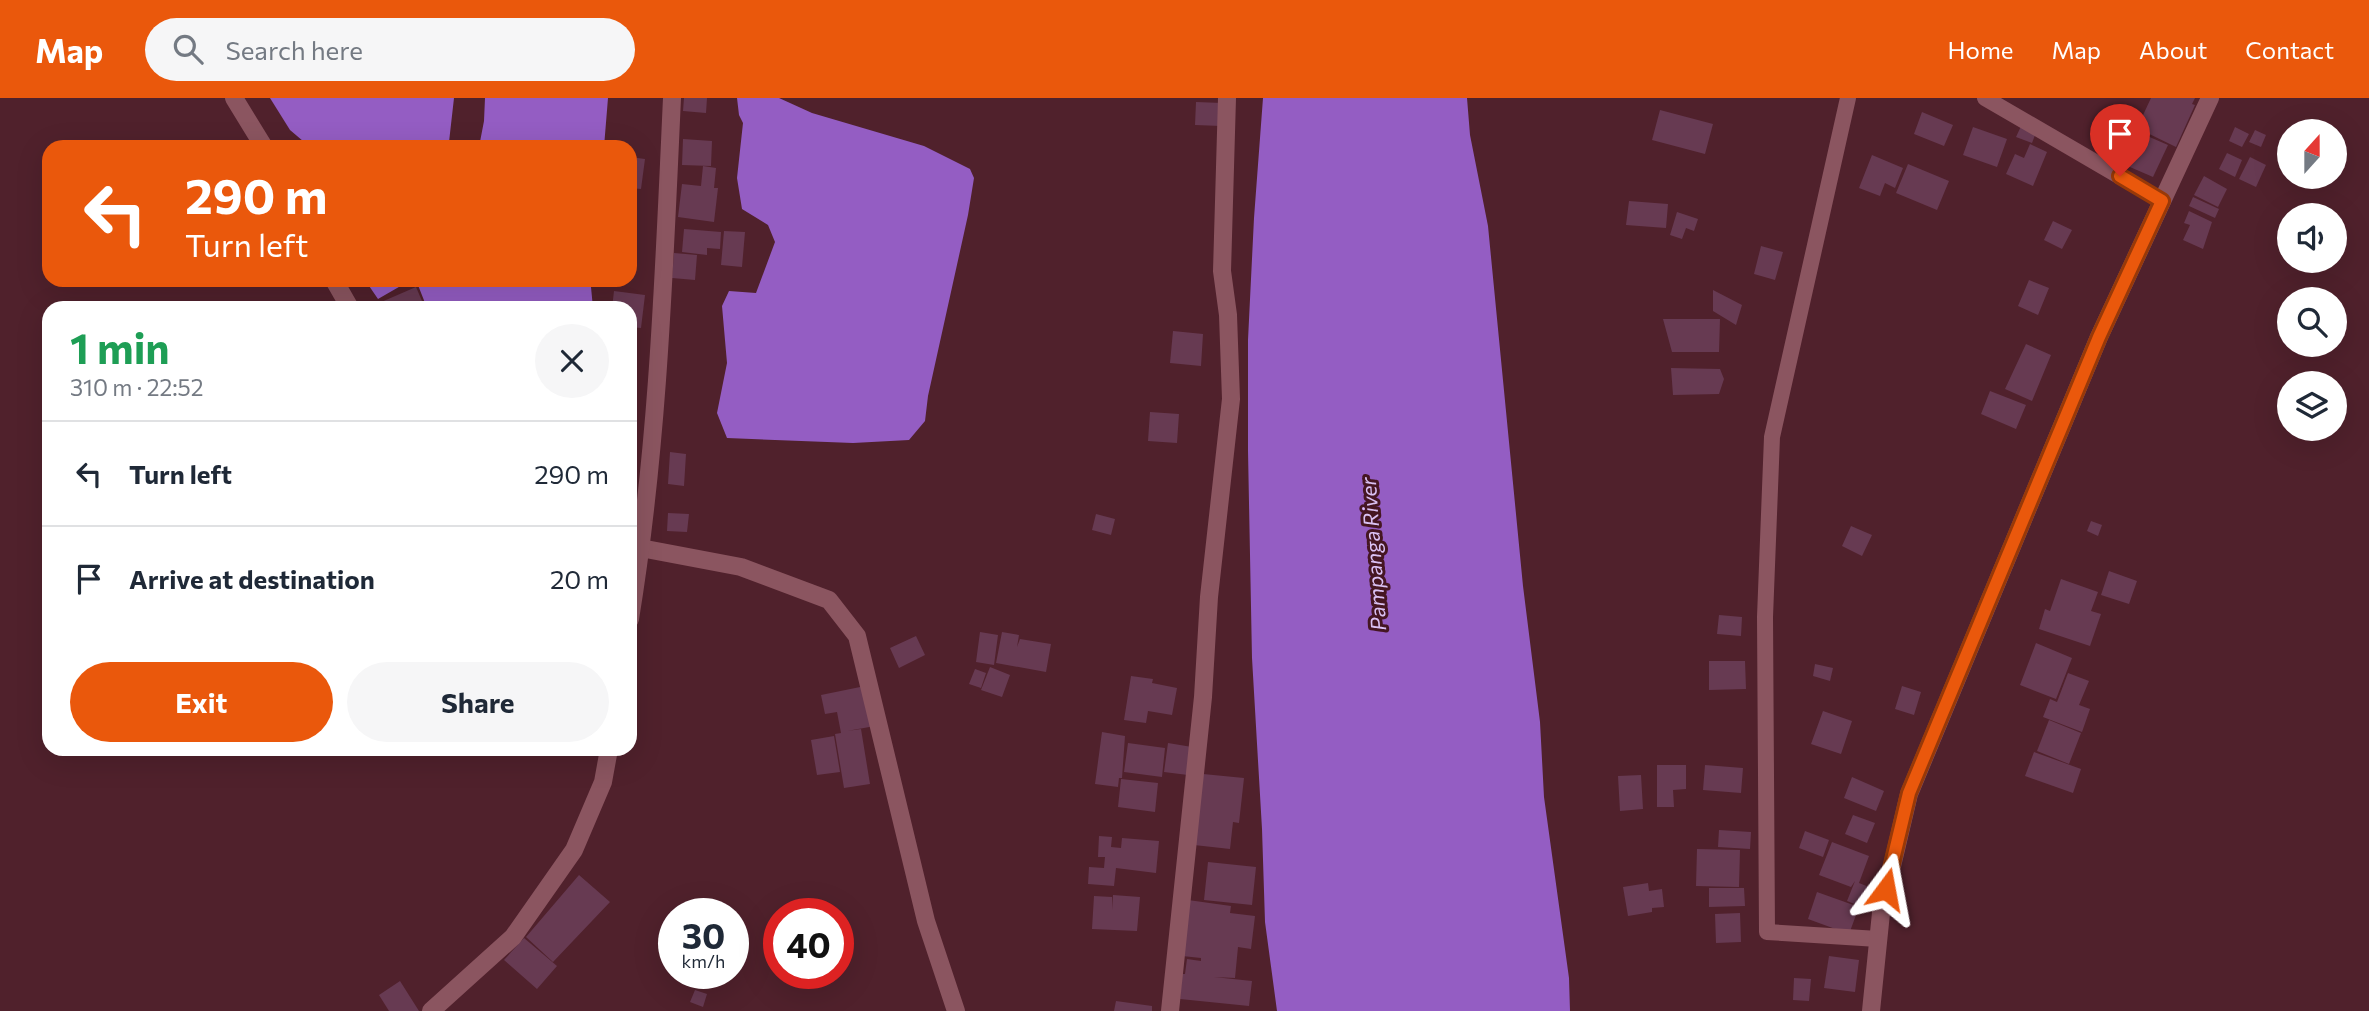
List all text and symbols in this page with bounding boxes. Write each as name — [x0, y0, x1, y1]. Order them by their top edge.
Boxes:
search box — [145, 18, 635, 81]
text: Map — [35, 29, 103, 70]
icon: search — [169, 30, 207, 68]
text: Search here — [225, 34, 363, 65]
text: Home — [1948, 35, 2014, 64]
text: Map — [2052, 35, 2101, 64]
text: About — [2139, 35, 2207, 64]
text: Contact — [2245, 35, 2334, 64]
pin — [2090, 104, 2150, 176]
icon: arrive — [2101, 115, 2139, 153]
north arrow — [2277, 119, 2347, 189]
map controls — [2277, 119, 2347, 441]
text: 290 m — [185, 164, 327, 224]
icon: left — [70, 168, 161, 259]
button: sound — [2277, 203, 2347, 273]
text: Turn left — [185, 224, 309, 264]
button: search — [2277, 287, 2347, 357]
text: 1 min — [70, 321, 170, 373]
button: close — [535, 324, 609, 398]
button: layers — [2277, 371, 2347, 441]
text: 310 m · 22:52 — [70, 373, 204, 401]
icon: left — [70, 455, 108, 493]
text: Turn left — [129, 458, 232, 489]
text: 290 m — [534, 458, 609, 489]
water label: Pampanga River — [1355, 476, 1390, 632]
icon: arrive — [70, 560, 108, 598]
text: Arrive at destination — [129, 563, 375, 594]
text: 20 m — [550, 563, 609, 594]
button: Exit — [70, 662, 333, 742]
button: Share — [347, 662, 609, 742]
position arrow — [1849, 852, 1923, 926]
speed limit sign: 40 — [763, 898, 854, 989]
text: 30 — [682, 913, 725, 956]
text: km/h — [682, 950, 725, 972]

